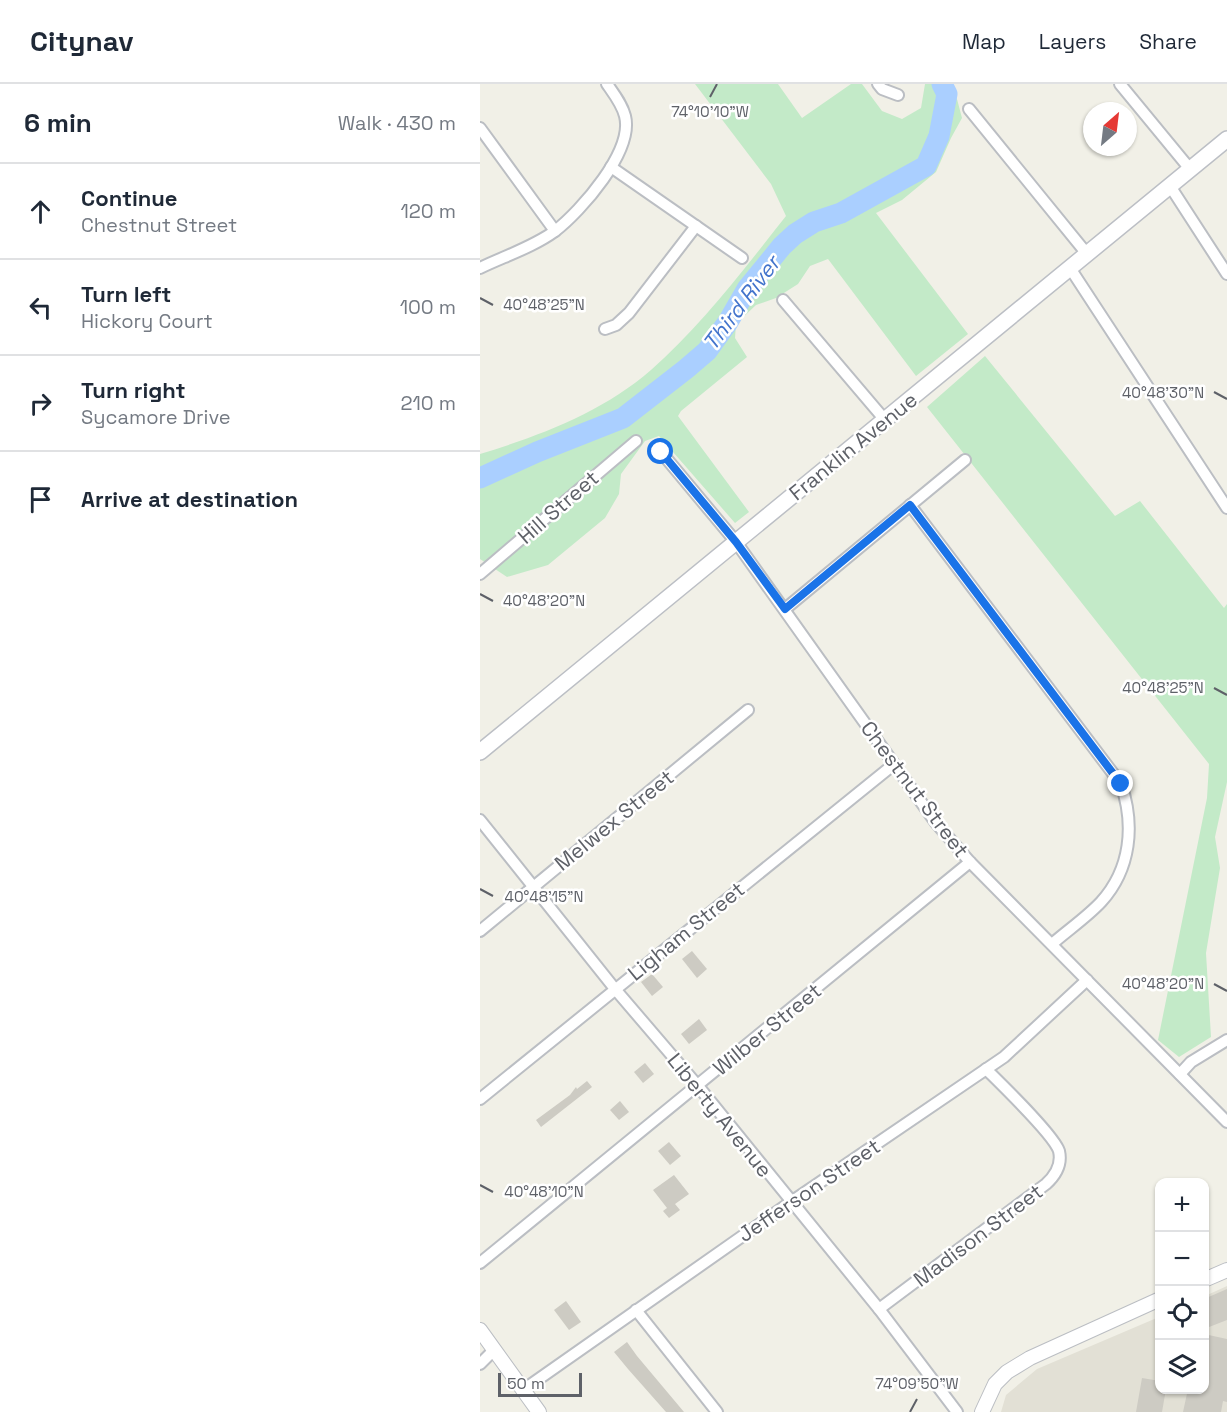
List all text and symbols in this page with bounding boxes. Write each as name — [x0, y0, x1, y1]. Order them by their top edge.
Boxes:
text: Citynav — [30, 23, 134, 59]
text: Map — [962, 28, 1006, 55]
text: Layers — [1039, 28, 1106, 55]
text: Share — [1139, 28, 1197, 55]
text: 74°10'10"W — [671, 102, 749, 121]
north arrow — [1083, 102, 1137, 156]
text: 6 min — [24, 106, 92, 140]
text: Walk · 430 m — [338, 110, 456, 136]
text: Continue — [81, 184, 177, 212]
icon: ahead — [24, 195, 57, 228]
text: 120 m — [400, 198, 456, 224]
text: Chestnut Street — [81, 212, 237, 238]
water label: Third River — [696, 248, 787, 356]
text: Turn left — [81, 280, 171, 308]
icon: left — [24, 291, 57, 324]
text: 100 m — [400, 294, 456, 320]
text: 40°48'25"N — [503, 295, 585, 314]
text: Hickory Court — [81, 308, 213, 334]
text: Turn right — [81, 376, 186, 404]
text: 40°48'30"N — [1122, 383, 1204, 402]
street label: Franklin Avenue — [783, 386, 923, 506]
icon: right — [24, 387, 57, 420]
text: 210 m — [400, 390, 456, 416]
text: Sycamore Drive — [81, 404, 231, 430]
route start — [647, 438, 673, 464]
street label: Hill Street — [512, 464, 604, 550]
icon: arrive — [24, 483, 57, 516]
text: Arrive at destination — [81, 485, 298, 513]
text: 40°48'20"N — [503, 591, 585, 610]
text: 40°48'25"N — [1122, 678, 1204, 697]
street label: Chestnut Street — [855, 715, 975, 863]
street label: Melwex Street — [549, 764, 679, 876]
route end — [1107, 770, 1133, 796]
street label: Ligham Street — [622, 876, 750, 986]
text: 40°48'15"N — [505, 887, 583, 906]
text: 40°48'20"N — [1122, 974, 1204, 993]
street label: Wilber Street — [707, 977, 827, 1081]
street label: Liberty Avenue — [662, 1047, 778, 1183]
street label: Jefferson Street — [733, 1132, 885, 1248]
street label: Madison Street — [908, 1178, 1048, 1292]
map controls — [1155, 1178, 1209, 1394]
button: + — [1155, 1178, 1209, 1232]
text: 40°48'10"N — [504, 1182, 584, 1201]
button: − — [1155, 1232, 1209, 1286]
button: locate — [1155, 1286, 1209, 1340]
button: layers — [1155, 1340, 1209, 1394]
scale bar — [498, 1370, 582, 1398]
text: 50 m — [507, 1373, 545, 1394]
text: 74°09'50"W — [875, 1374, 959, 1393]

